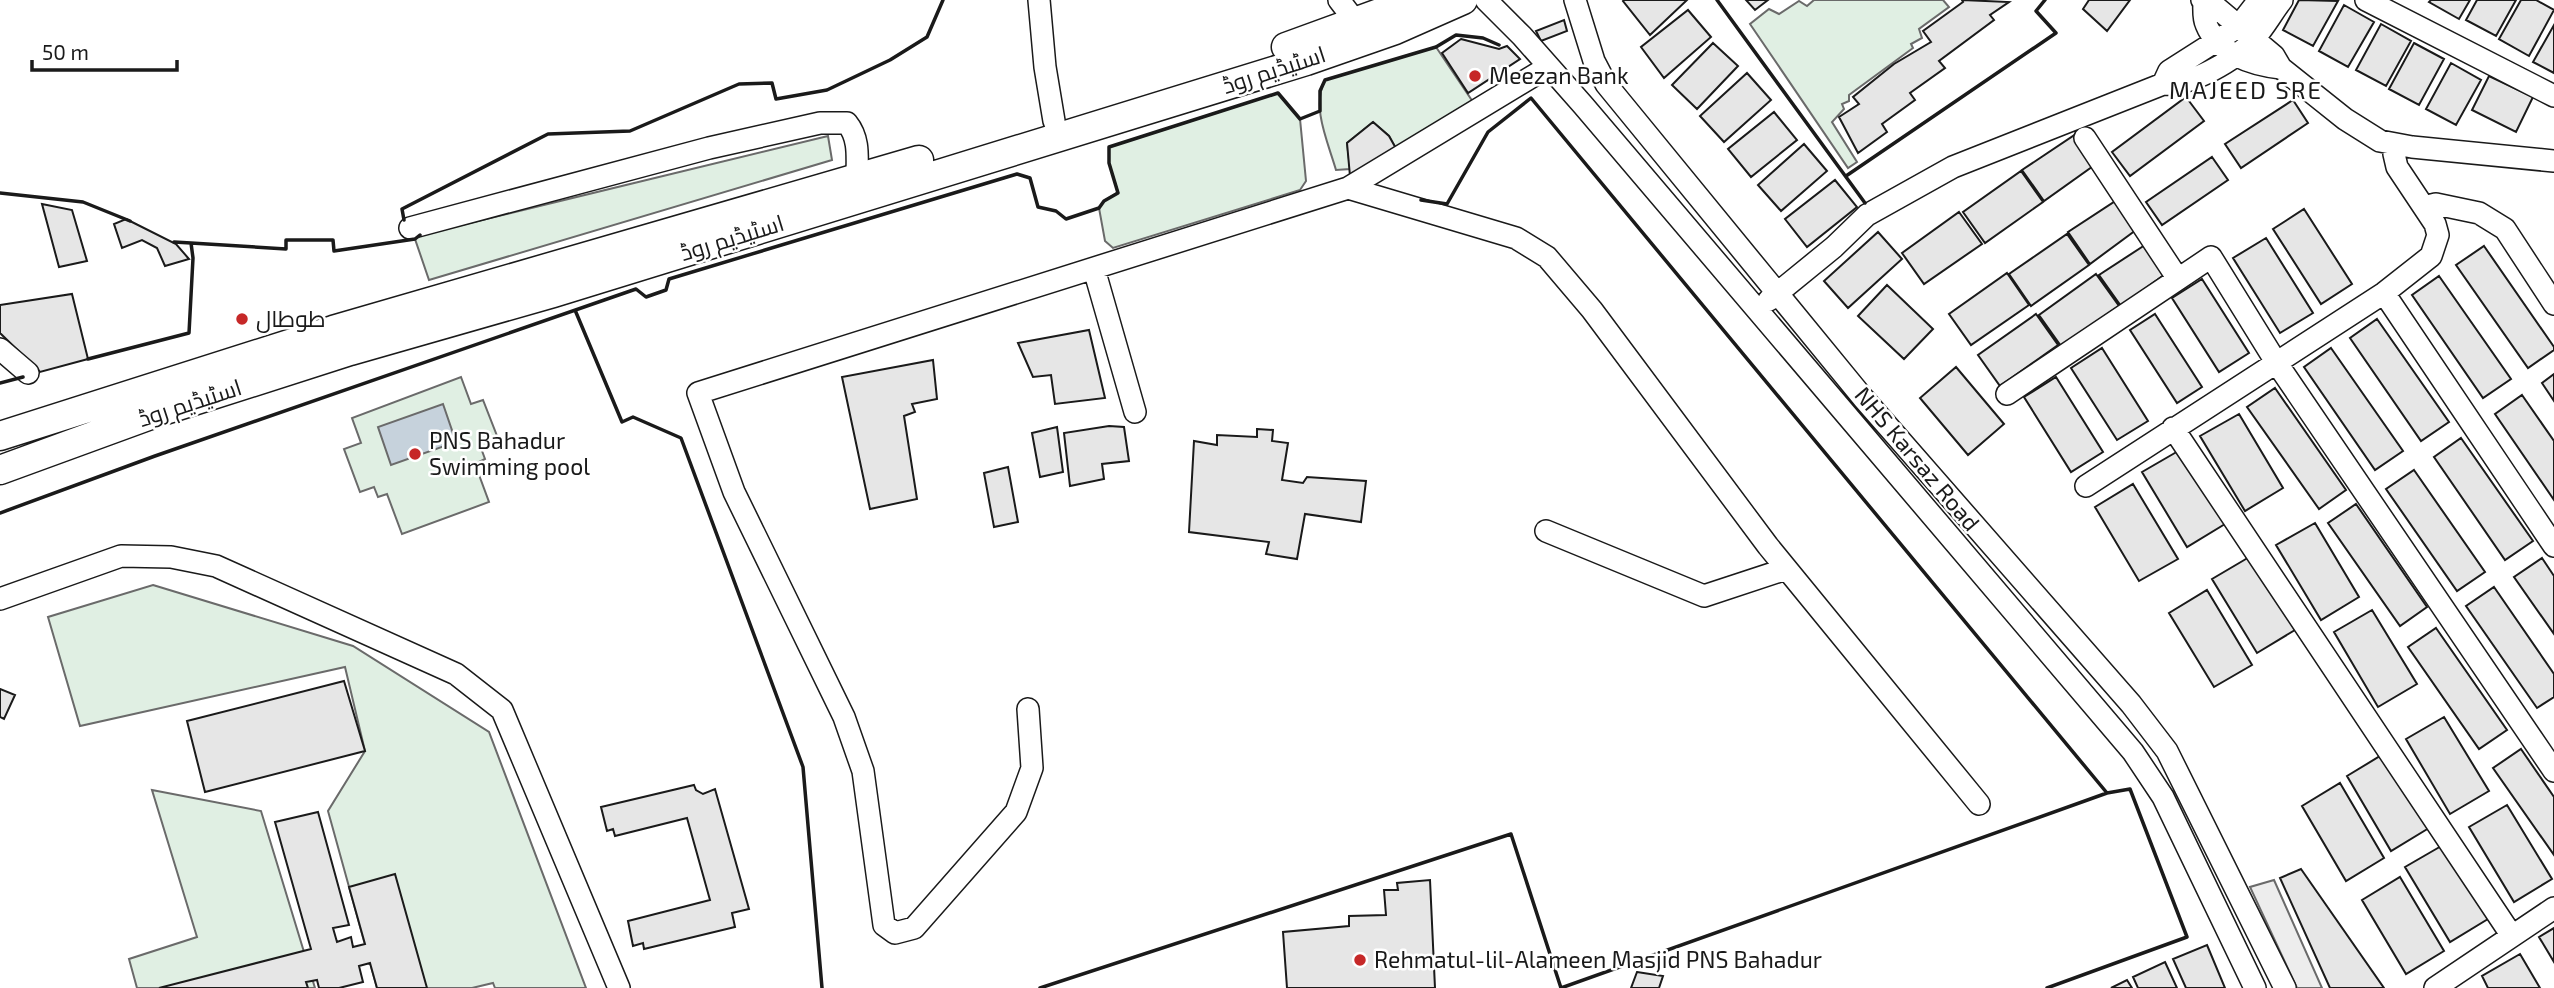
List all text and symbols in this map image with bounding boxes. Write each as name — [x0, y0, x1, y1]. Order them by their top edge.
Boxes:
scale bar — [32, 28, 177, 72]
text: 50 m — [42, 39, 89, 64]
street label: اسٹیڈیم روڈ — [1218, 39, 1330, 102]
place label: Meezan Bank — [1489, 61, 1629, 89]
marker: Meezan Bank — [1467, 68, 1483, 84]
district label: MAJEED SRE — [2169, 75, 2323, 104]
street label: اسٹیڈیم روڈ — [676, 208, 788, 269]
place label: طوطال — [256, 304, 326, 333]
marker: طوطال — [234, 311, 250, 327]
street label: اسٹیڈیم روڈ — [134, 372, 246, 435]
street label: NHS Karsaz Road — [1849, 381, 1986, 536]
place label: PNS Bahadur Swimming pool — [429, 426, 590, 480]
marker: PNS Bahadur Swimming pool — [407, 446, 423, 462]
place label: Rehmatul-lil-Alameen Masjid PNS Bahadur — [1374, 945, 1822, 973]
marker: Rehmatul-lil-Alameen Masjid PNS Bahadur — [1352, 952, 1368, 968]

